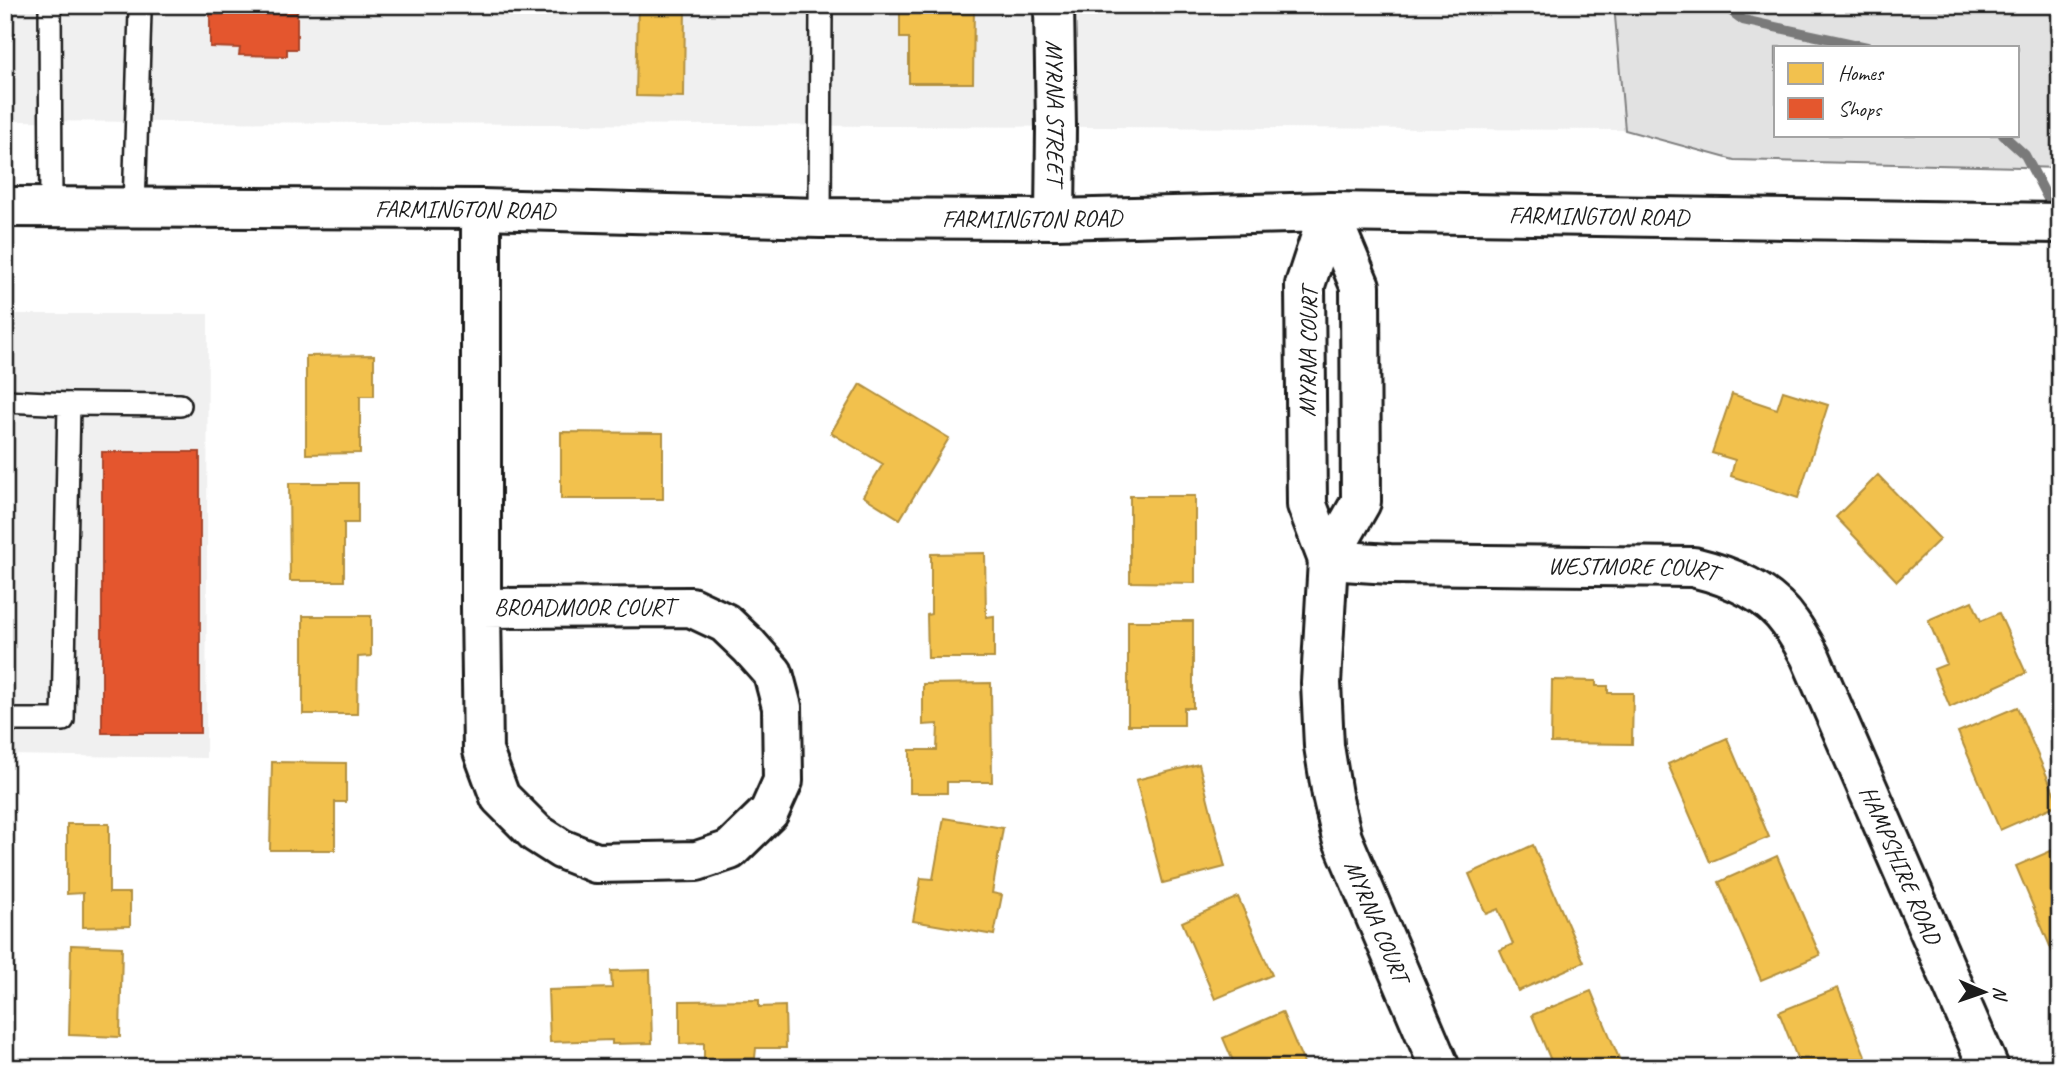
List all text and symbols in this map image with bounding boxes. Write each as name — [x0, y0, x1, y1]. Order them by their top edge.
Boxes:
street label: MYRNA STREET — [1040, 40, 1071, 190]
legend — [1774, 46, 2020, 136]
text: Homes — [1838, 60, 1885, 86]
text: Shops — [1838, 96, 1883, 122]
street label: FARMINGTON ROAD — [375, 194, 557, 226]
street label: FARMINGTON ROAD — [1509, 200, 1691, 232]
street label: FARMINGTON ROAD — [942, 202, 1124, 234]
street label: MYRNA COURT — [1292, 282, 1324, 417]
street label: WESTMORE COURT — [1548, 551, 1727, 590]
street label: BROADMOOR COURT — [494, 592, 680, 622]
street label: HAMPSHIRE ROAD — [1853, 781, 1949, 950]
street label: MYRNA COURT — [1338, 855, 1418, 991]
north arrow — [1950, 958, 2020, 1028]
text: N — [1988, 986, 2012, 1002]

